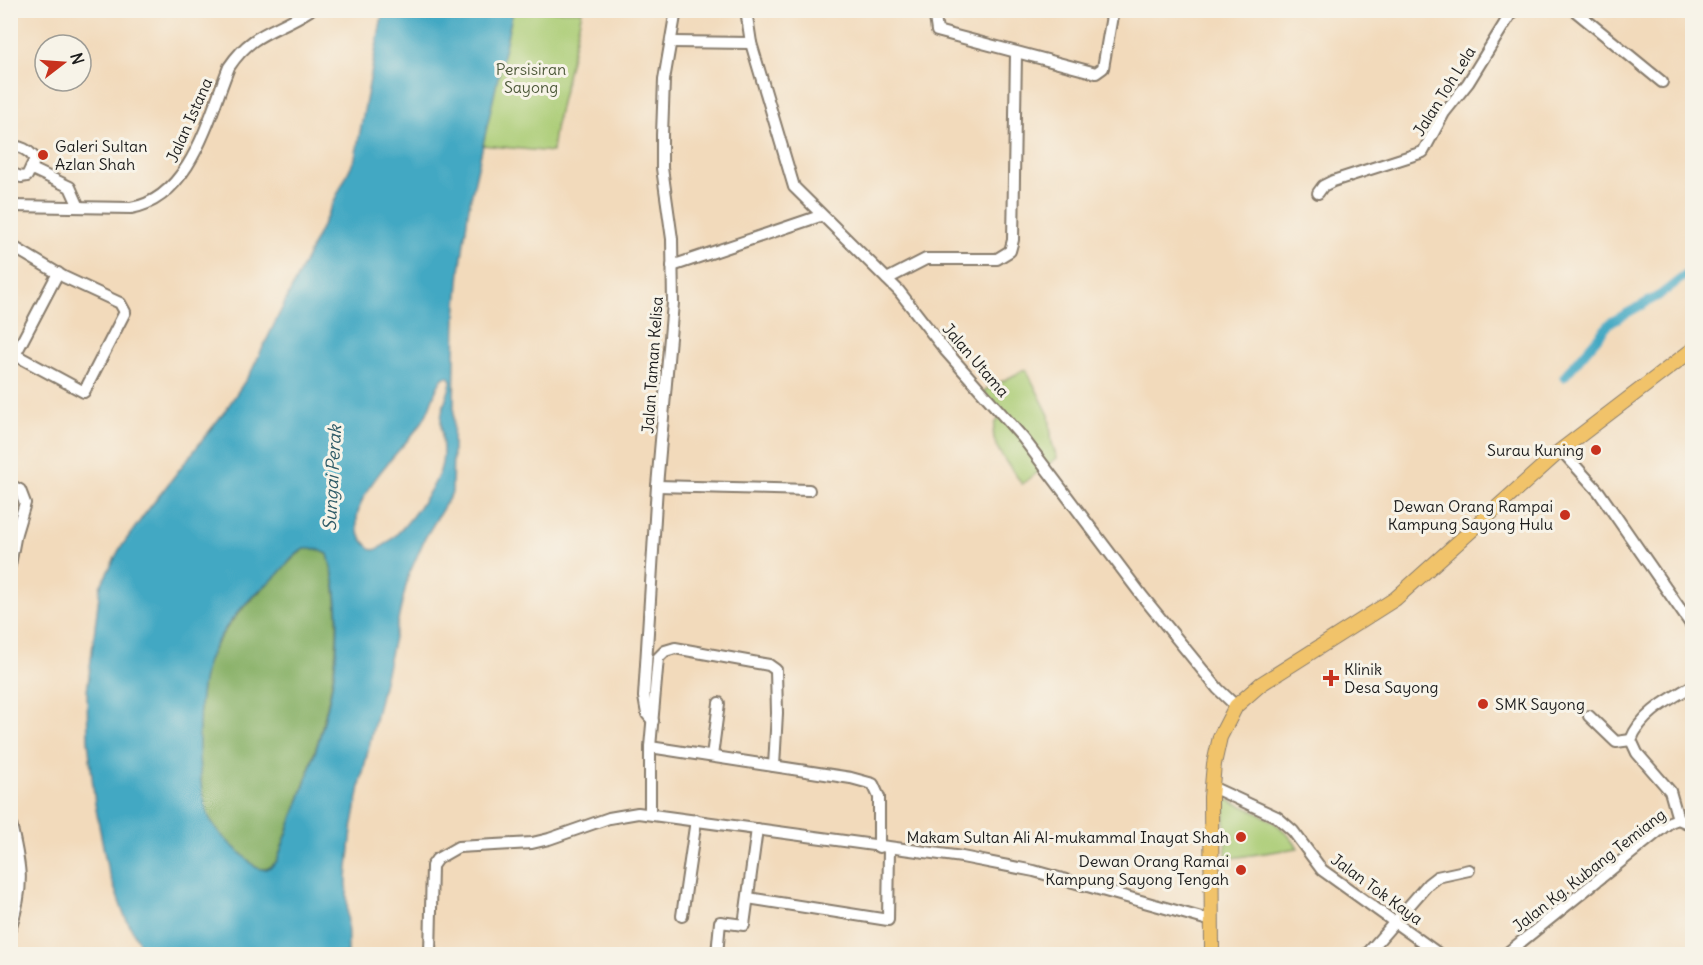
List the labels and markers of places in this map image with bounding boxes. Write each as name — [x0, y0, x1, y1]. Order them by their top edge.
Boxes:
place label: Galeri Sultan Azlan Shah — [55, 136, 147, 174]
marker: Galeri Sultan Azlan Shah — [36, 148, 50, 162]
place label: Surau Kuning — [1487, 440, 1584, 460]
marker: Surau Kuning — [1589, 443, 1603, 457]
place label: Dewan Orang Rampai Kampung Sayong Hulu — [1388, 496, 1553, 534]
marker: Dewan Orang Rampai Kampung Sayong Hulu — [1558, 508, 1572, 522]
place label: Klinik Desa Sayong — [1344, 659, 1438, 697]
marker: Klinik Desa Sayong — [1322, 669, 1340, 687]
place label: SMK Sayong — [1495, 694, 1585, 714]
marker: SMK Sayong — [1476, 697, 1490, 711]
place label: Makam Sultan Ali Al-mukammal Inayat Shah — [907, 827, 1229, 847]
marker: Makam Sultan Ali Al-mukammal Inayat Shah — [1234, 830, 1248, 844]
place label: Dewan Orang Ramai Kampung Sayong Tengah — [1045, 851, 1229, 889]
marker: Dewan Orang Ramai Kampung Sayong Tengah — [1234, 863, 1248, 877]

